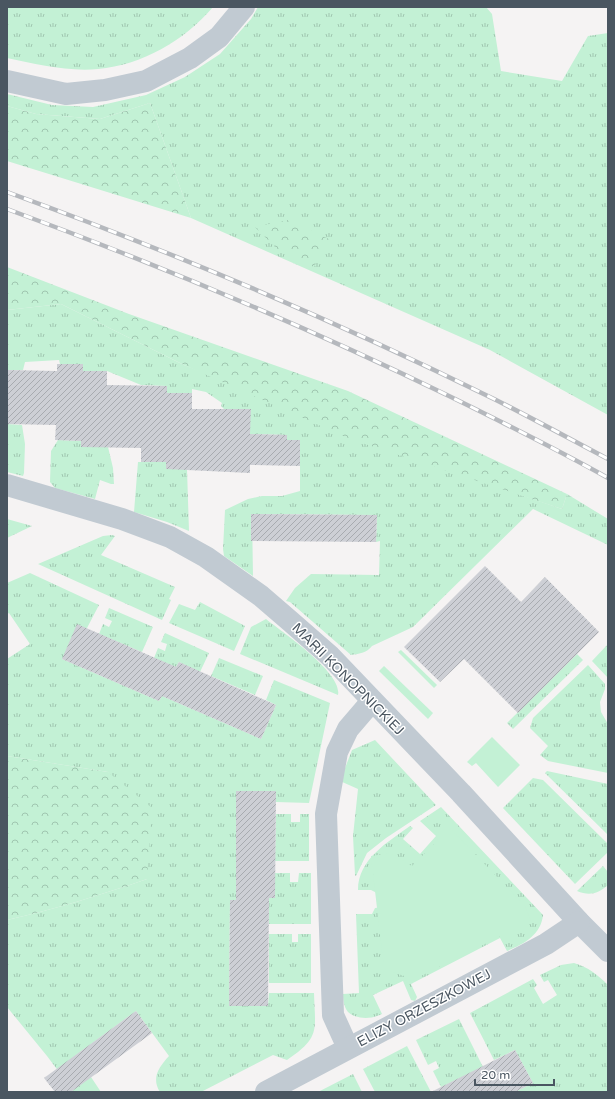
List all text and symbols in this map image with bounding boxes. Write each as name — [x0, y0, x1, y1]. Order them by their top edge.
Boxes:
street label: MARII KONOPNICKIEJ — [288, 619, 408, 739]
street label: ELIZY ORZESZKOWEJ — [354, 965, 494, 1051]
scale bar — [475, 1061, 554, 1087]
text: 20 m — [481, 1068, 510, 1082]

